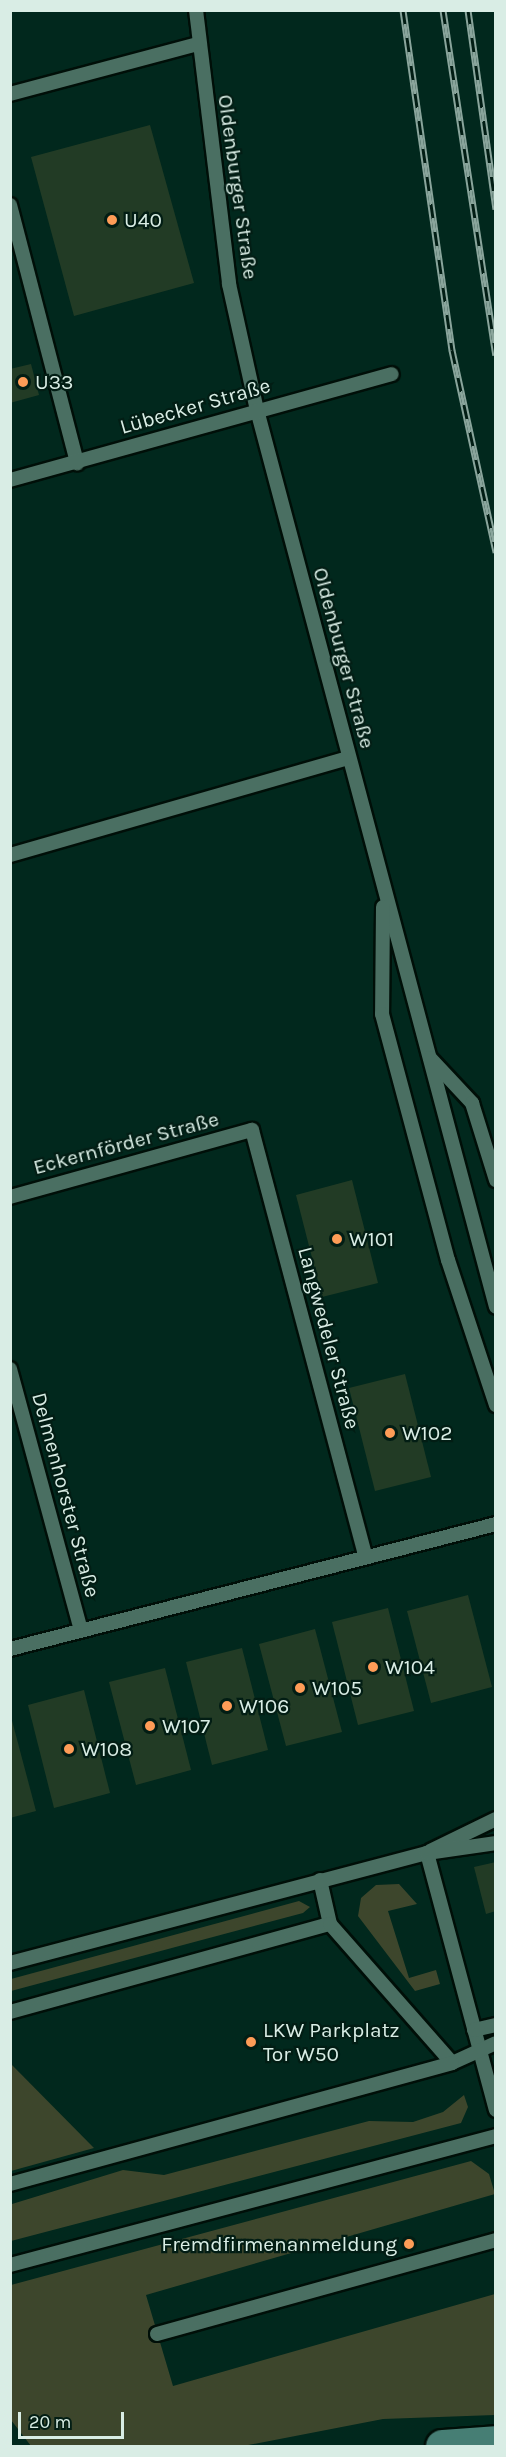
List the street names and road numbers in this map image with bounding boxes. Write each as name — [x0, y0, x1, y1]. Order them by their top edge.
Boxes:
street label: Oldenburger Straße — [213, 93, 263, 281]
street label: Lübecker Straße — [117, 372, 273, 440]
street label: Oldenburger Straße — [308, 565, 380, 751]
street label: Eckernförder Straße — [30, 1106, 222, 1180]
street label: Langwedeler Straße — [293, 1244, 365, 1432]
street label: Delmenhorster Straße — [27, 1390, 105, 1600]

